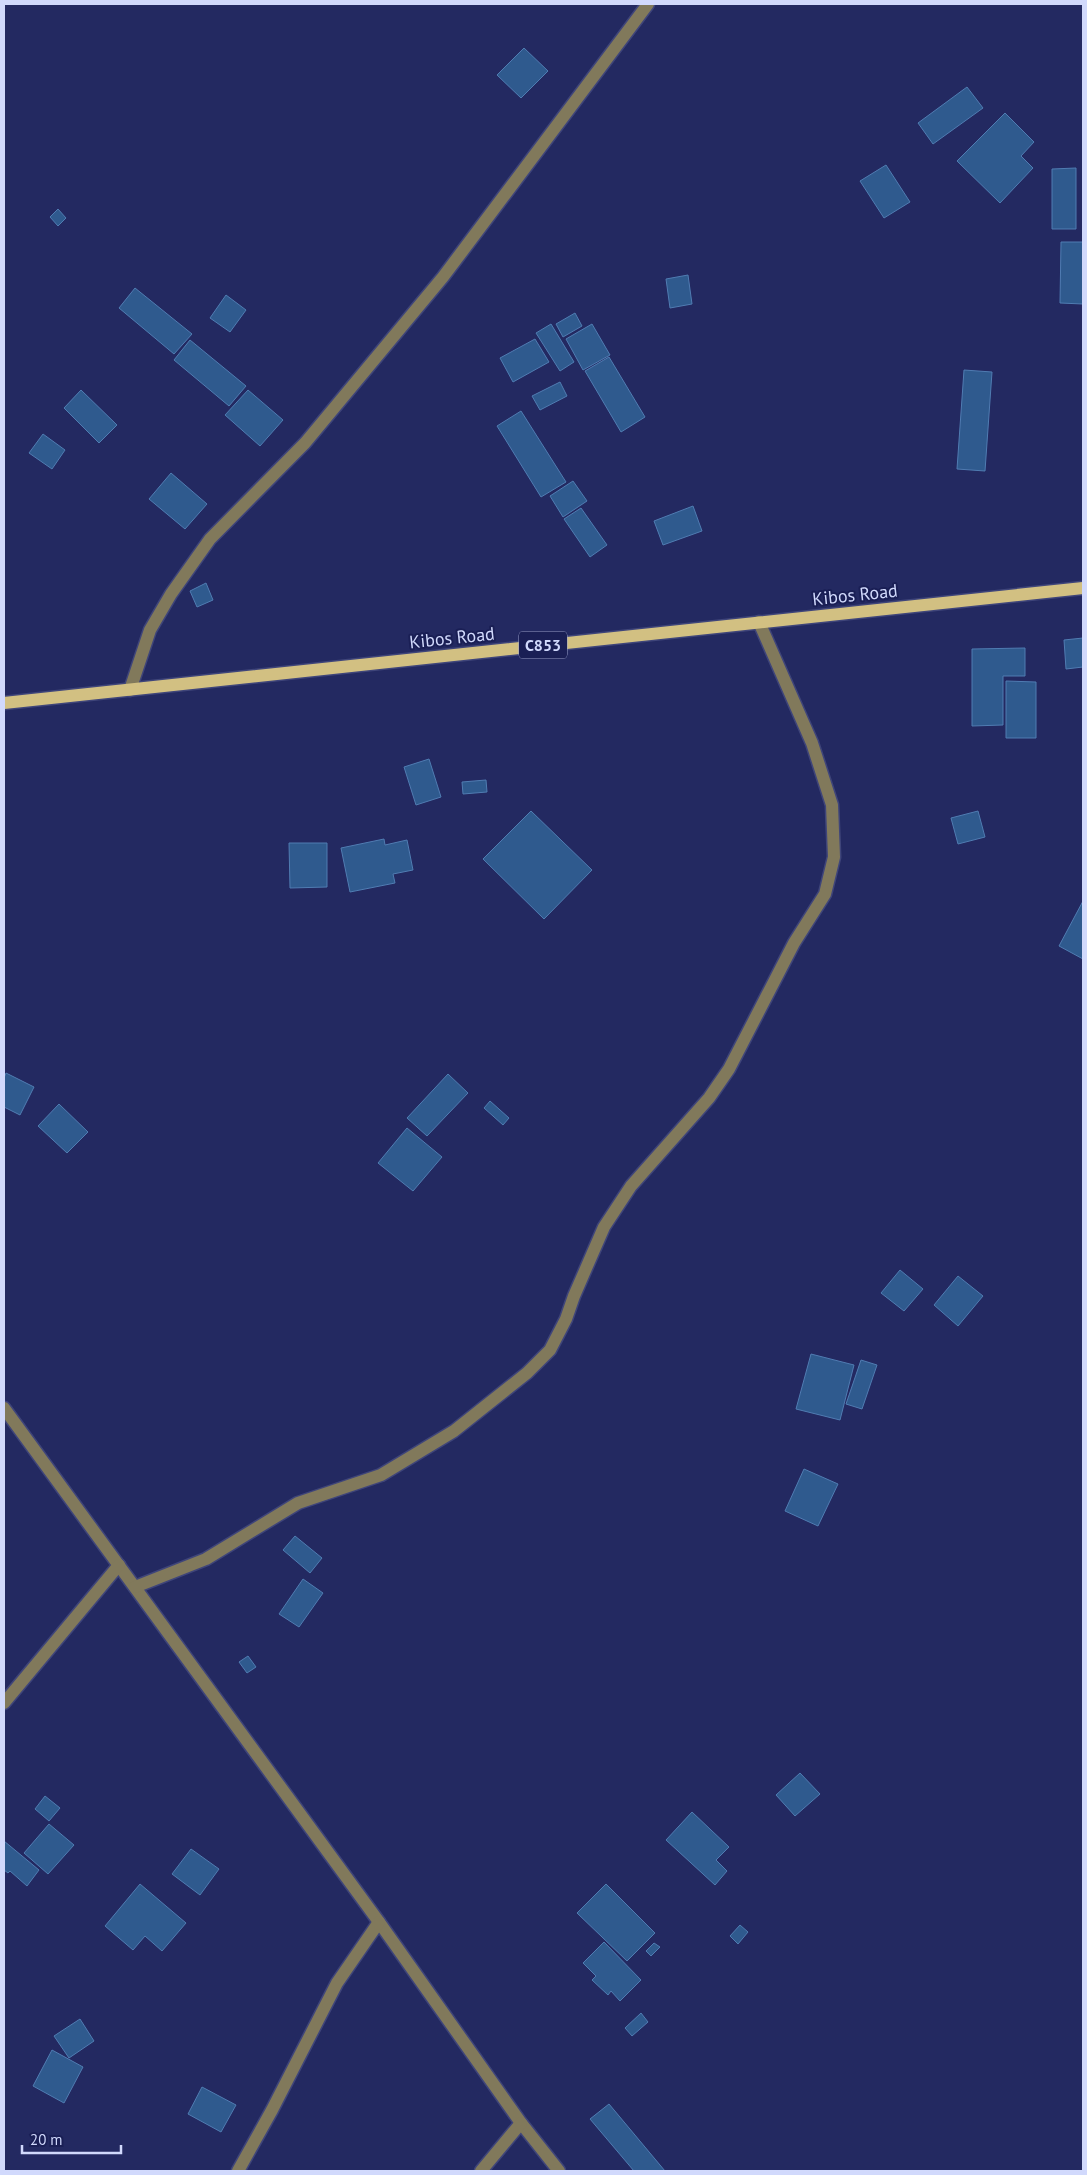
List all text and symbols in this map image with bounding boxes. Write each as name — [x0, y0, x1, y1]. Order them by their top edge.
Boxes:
street label: Kibos Road — [811, 579, 899, 610]
street label: Kibos Road — [408, 622, 496, 653]
road number: C853 — [519, 632, 567, 658]
scale bar — [22, 2122, 121, 2154]
text: 20 m — [30, 2130, 63, 2149]

